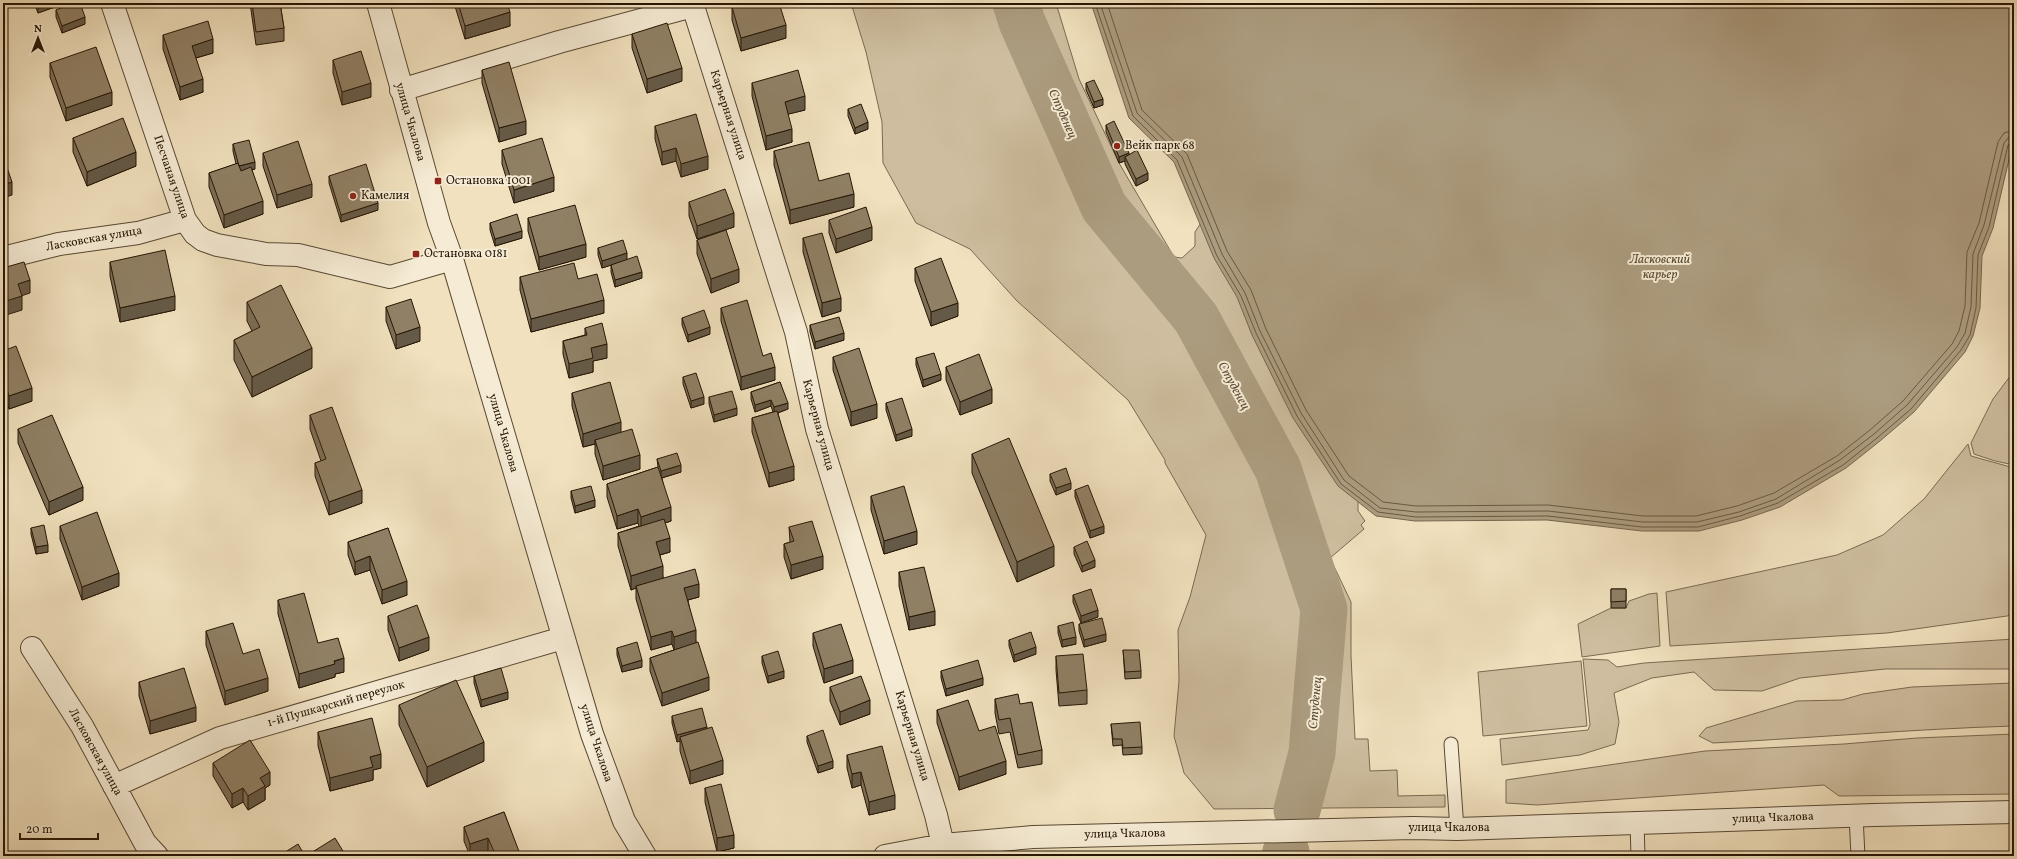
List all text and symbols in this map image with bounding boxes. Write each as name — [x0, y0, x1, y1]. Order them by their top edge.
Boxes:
north arrow — [18, 18, 58, 58]
text: N — [34, 22, 42, 37]
street label: Карьерная улица — [706, 68, 750, 162]
street label: улица Чкалова — [391, 81, 429, 163]
water label: Студенец — [1043, 86, 1081, 142]
street label: Песчаная улица — [149, 133, 193, 221]
place label: Вейк парк 68 — [1125, 138, 1195, 154]
marker: Вейк парк 68 — [1112, 141, 1122, 151]
place label: Остановка 1001 — [446, 173, 531, 189]
marker: Остановка 1001 — [433, 176, 443, 186]
place label: Камелия — [361, 188, 409, 204]
marker: Камелия — [348, 191, 358, 201]
street label: Ласковская улица — [45, 223, 143, 255]
place label: Остановка 0181 — [424, 246, 507, 262]
marker: Остановка 0181 — [411, 249, 421, 259]
water label: Ласковский карьер — [1629, 251, 1691, 284]
water label: Студенец — [1212, 359, 1254, 414]
street label: Карьерная улица — [798, 378, 838, 472]
street label: улица Чкалова — [484, 392, 522, 474]
water label: Студенец — [1305, 676, 1327, 730]
street label: 1-й Пушкарский переулок — [265, 677, 407, 731]
street label: Карьерная улица — [891, 689, 933, 783]
street label: улица Чкалова — [576, 702, 616, 784]
street label: Ласковская улица — [64, 705, 126, 799]
street label: улица Чкалова — [1732, 809, 1814, 827]
scale bar — [20, 815, 98, 841]
street label: улица Чкалова — [1408, 820, 1490, 836]
text: 20 m — [26, 822, 53, 838]
street label: улица Чкалова — [1084, 825, 1166, 843]

